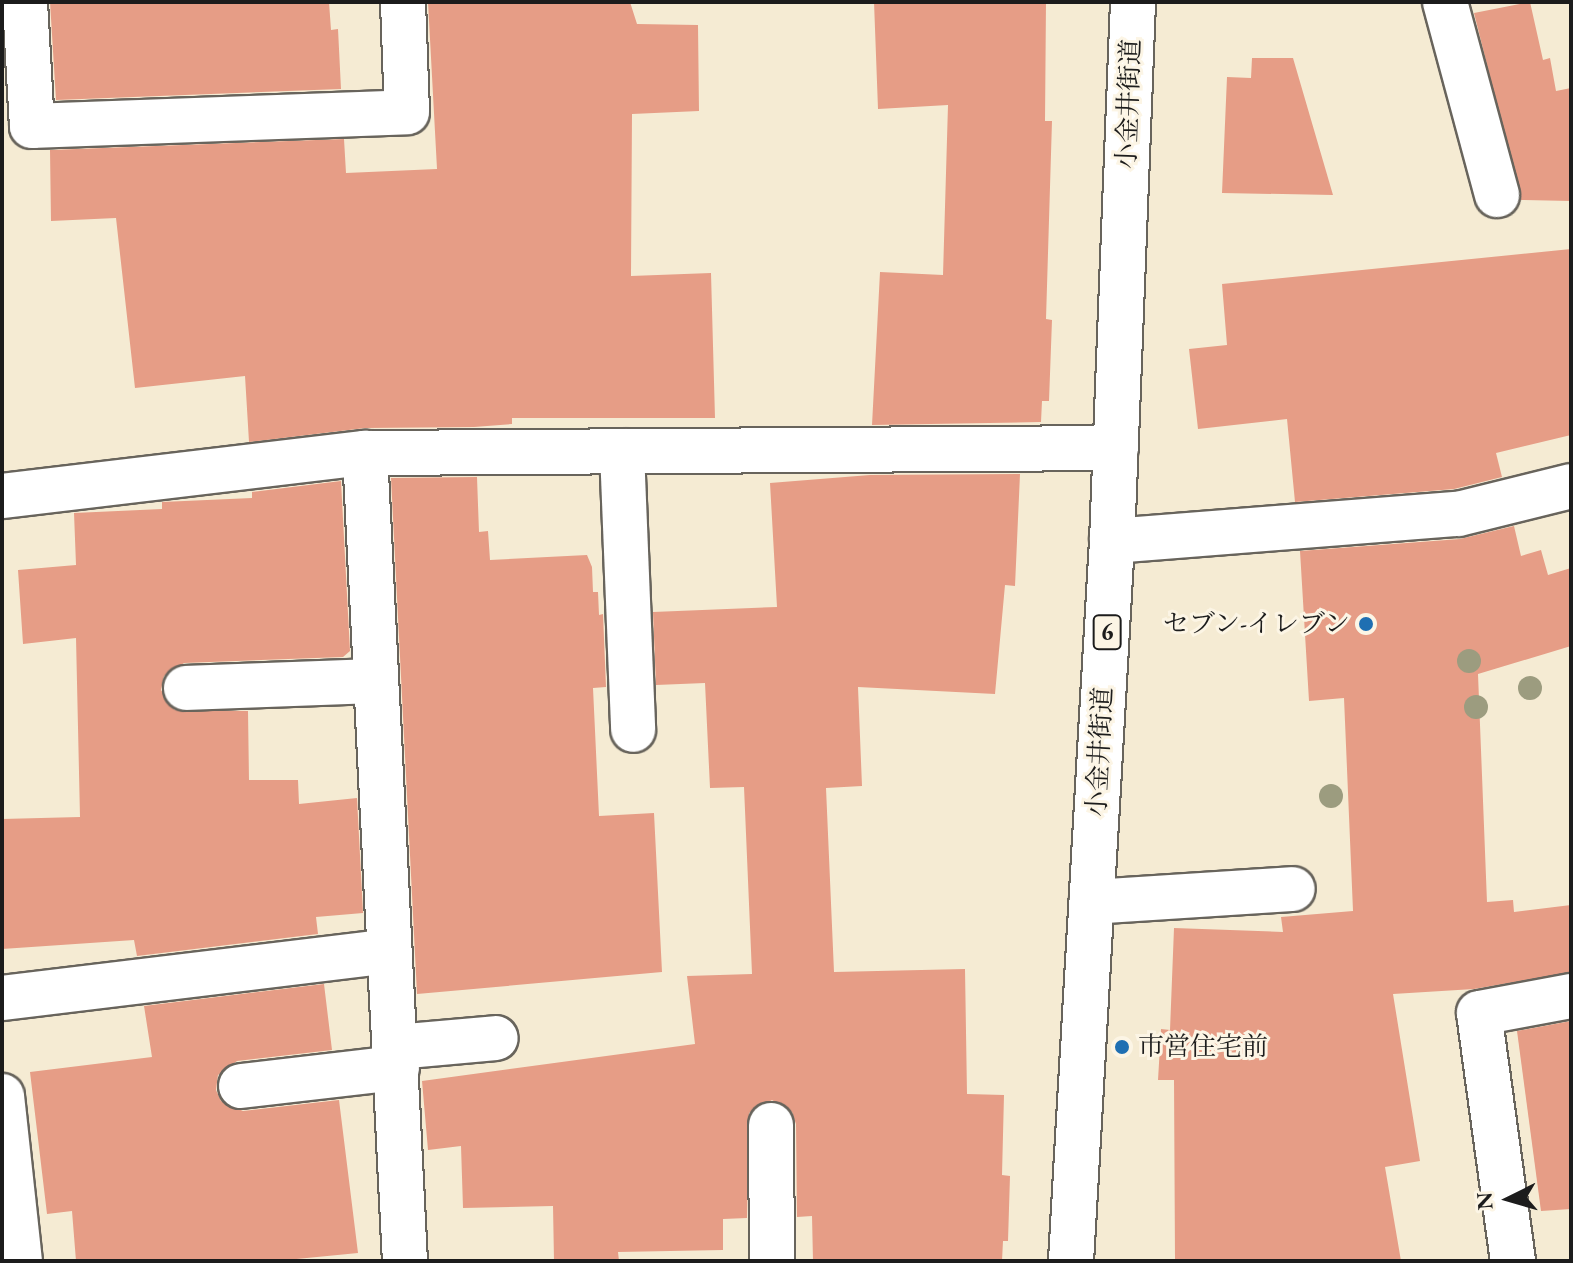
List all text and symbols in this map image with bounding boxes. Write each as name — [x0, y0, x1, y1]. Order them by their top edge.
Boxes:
street label: 小金井街道 — [1111, 38, 1147, 170]
place label: セブン-イレブン — [1161, 608, 1350, 640]
road number: 6 — [1091, 612, 1123, 652]
marker: セブン-イレブン — [1357, 615, 1375, 633]
street label: 小金井街道 — [1081, 686, 1119, 818]
place label: 市営住宅前 — [1138, 1031, 1268, 1063]
marker: 市営住宅前 — [1113, 1038, 1131, 1056]
north arrow — [1469, 1159, 1549, 1239]
text: N — [1469, 1191, 1500, 1211]

